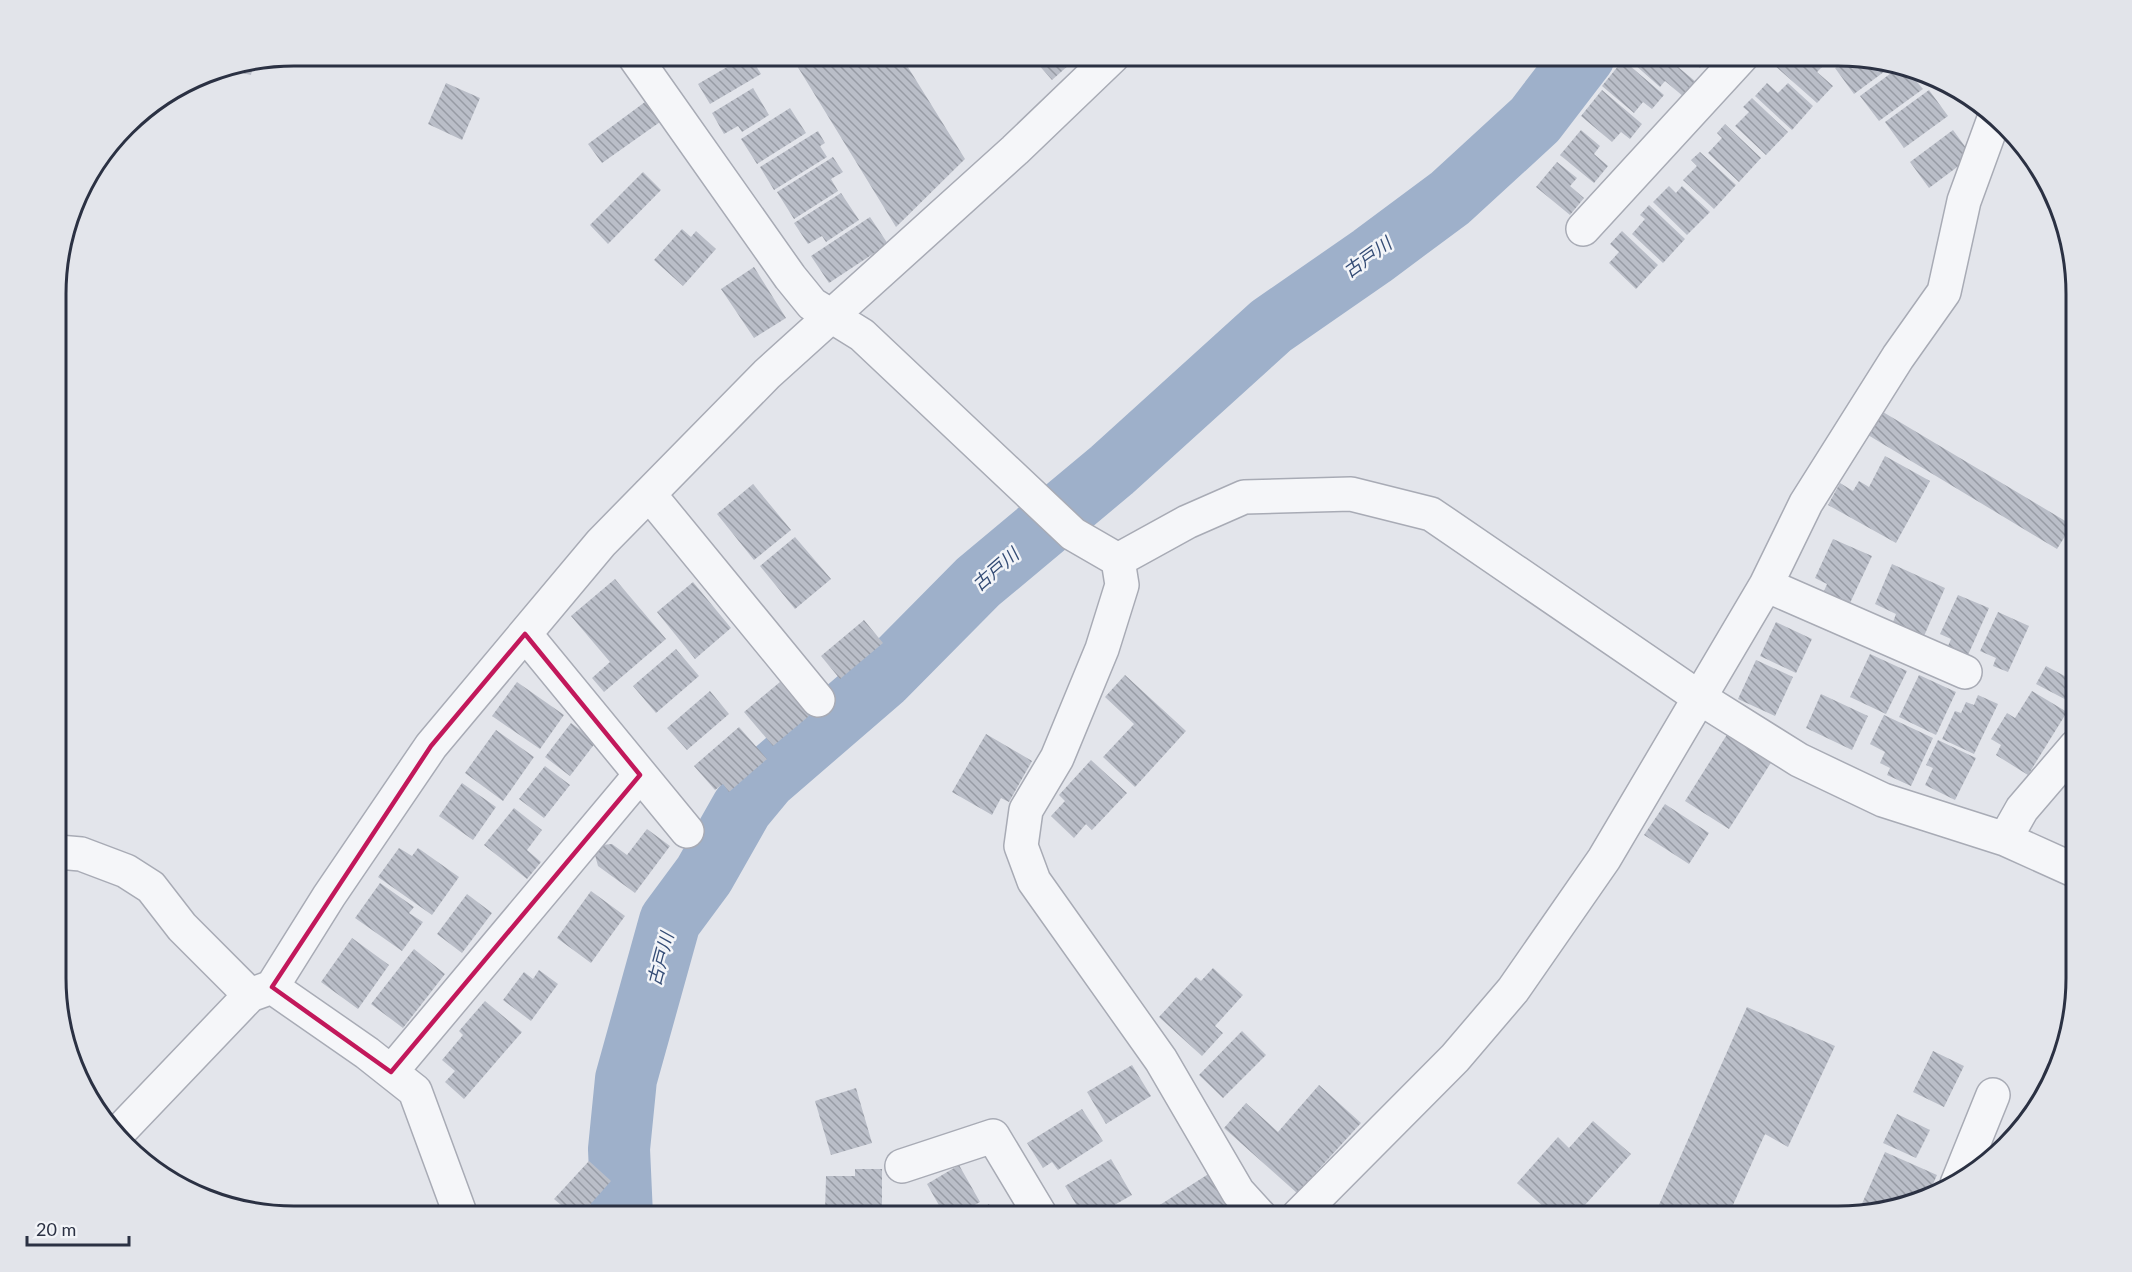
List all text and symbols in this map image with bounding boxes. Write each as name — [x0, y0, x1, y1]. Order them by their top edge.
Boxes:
water label: 古戸川 — [1339, 231, 1397, 282]
water label: 古戸川 — [967, 542, 1024, 595]
water label: 古戸川 — [642, 928, 678, 988]
scale bar — [27, 1209, 129, 1247]
text: 20 m — [36, 1218, 76, 1240]

